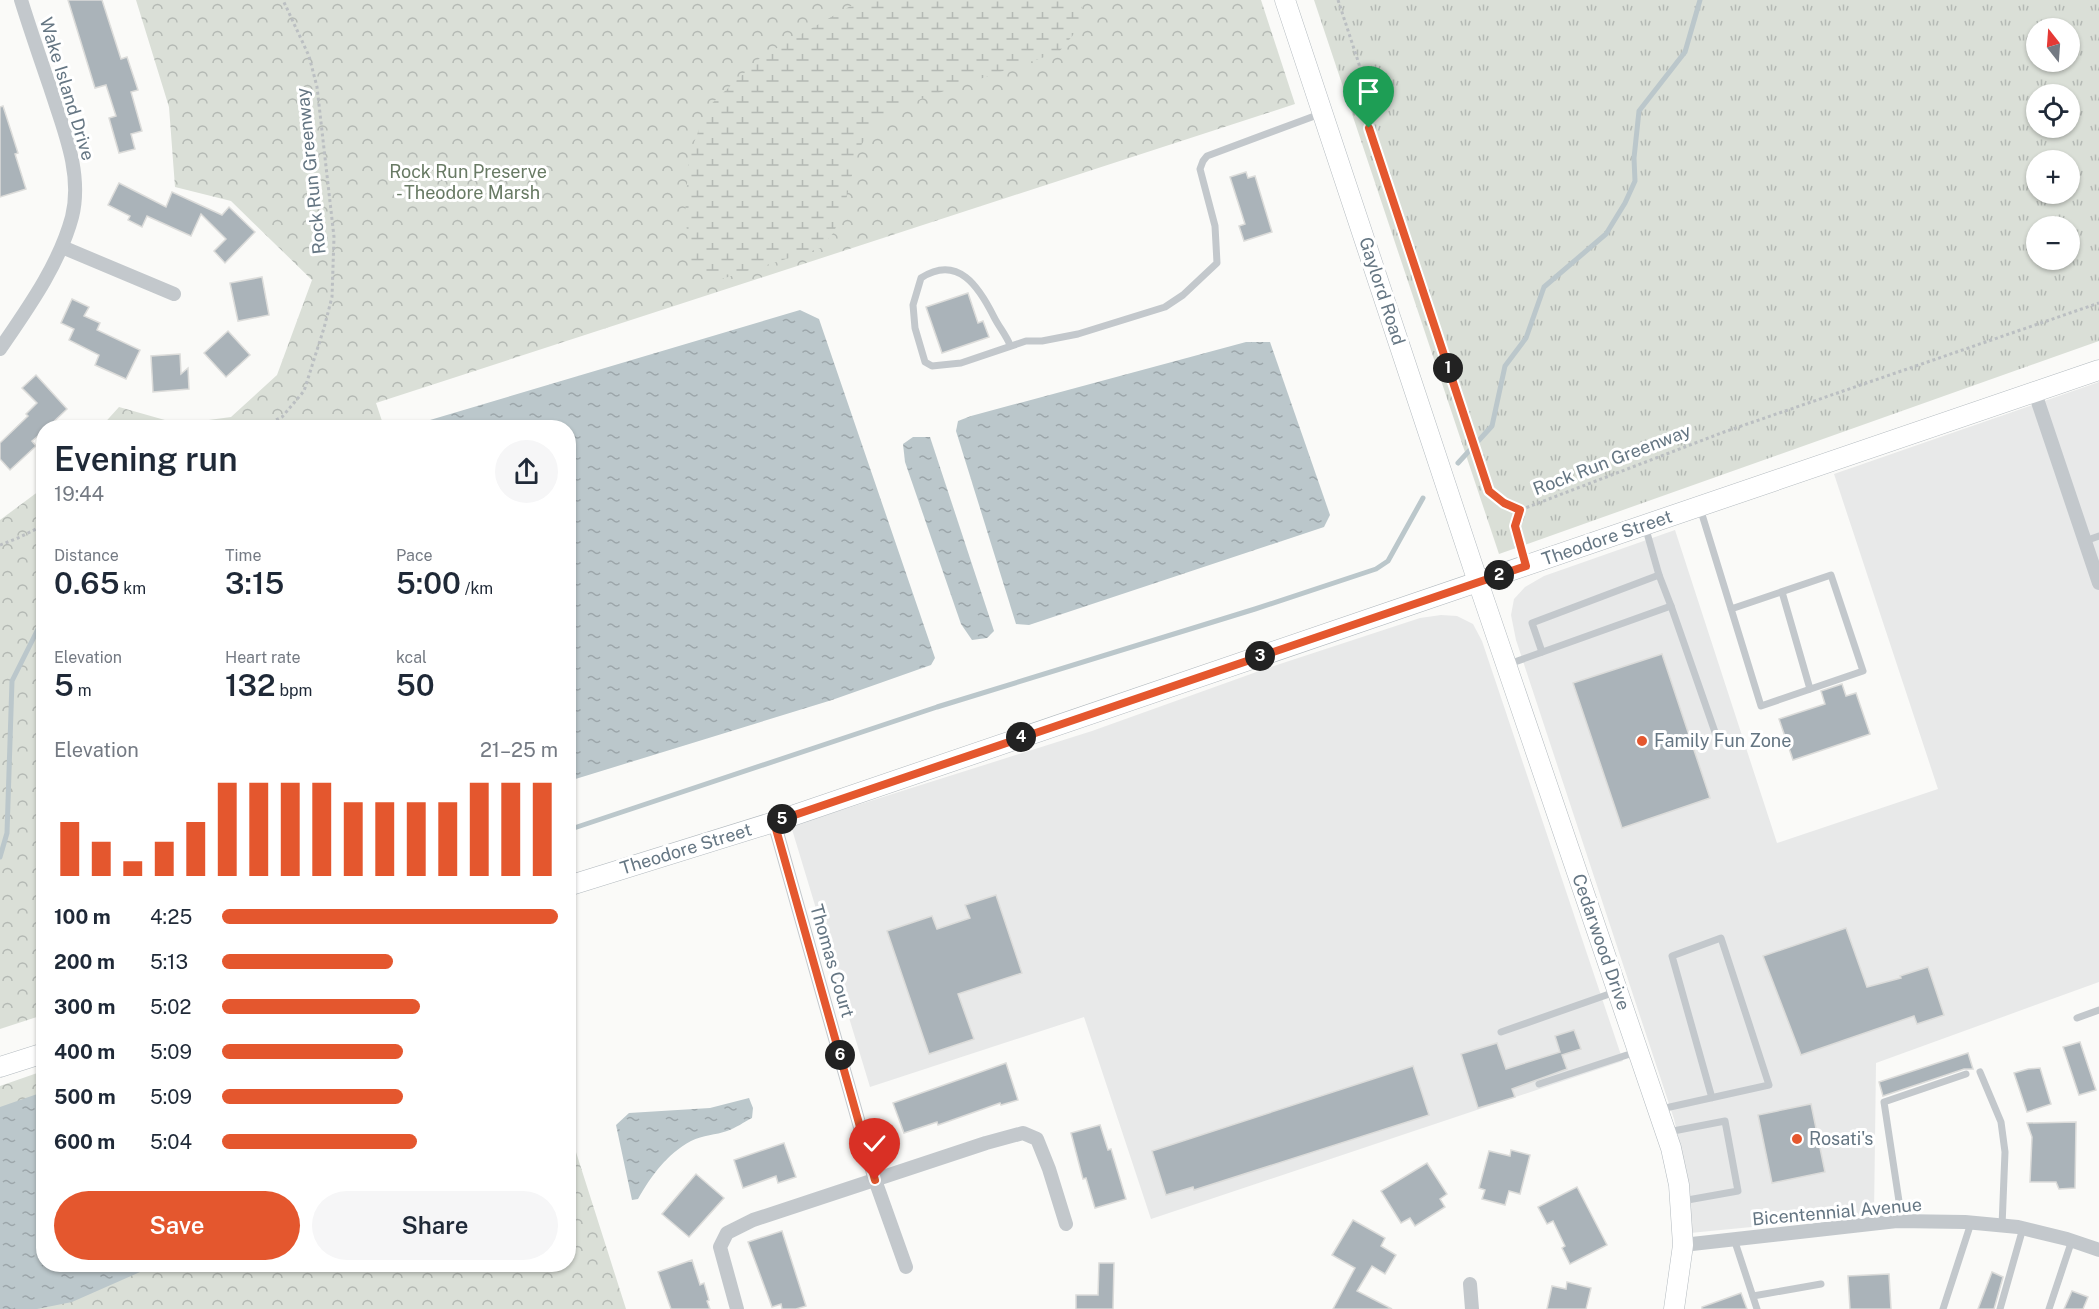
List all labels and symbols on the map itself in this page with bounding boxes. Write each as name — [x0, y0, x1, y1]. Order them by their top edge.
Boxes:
street label: Wake Island Drive — [36, 15, 99, 163]
north arrow — [2026, 18, 2080, 72]
pin — [1343, 66, 1394, 128]
street label: Rock Run Greenway — [291, 86, 330, 255]
park label: Rock Run Preserve - Theodore Marsh — [389, 161, 547, 203]
street label: Gaylord Road — [1355, 234, 1410, 347]
pin: 1 — [1433, 353, 1463, 383]
street label: Rock Run Greenway — [1530, 420, 1694, 499]
street label: Theodore Street — [1539, 505, 1675, 570]
pin: 2 — [1484, 560, 1514, 590]
pin: 3 — [1245, 641, 1275, 671]
pin: 4 — [1006, 722, 1036, 752]
place label: Family Fun Zone — [1654, 730, 1791, 751]
marker: Family Fun Zone — [1635, 734, 1649, 748]
pin: 5 — [767, 804, 797, 834]
street label: Theodore Street — [618, 819, 754, 878]
street label: Cedarwood Drive — [1568, 871, 1635, 1013]
street label: Thomas Court — [806, 902, 859, 1020]
pin: 6 — [825, 1040, 855, 1070]
pin — [849, 1118, 900, 1180]
place label: Rosati's — [1809, 1128, 1873, 1149]
marker: Rosati's — [1790, 1132, 1804, 1146]
street label: Bicentennial Avenue — [1751, 1194, 1923, 1229]

